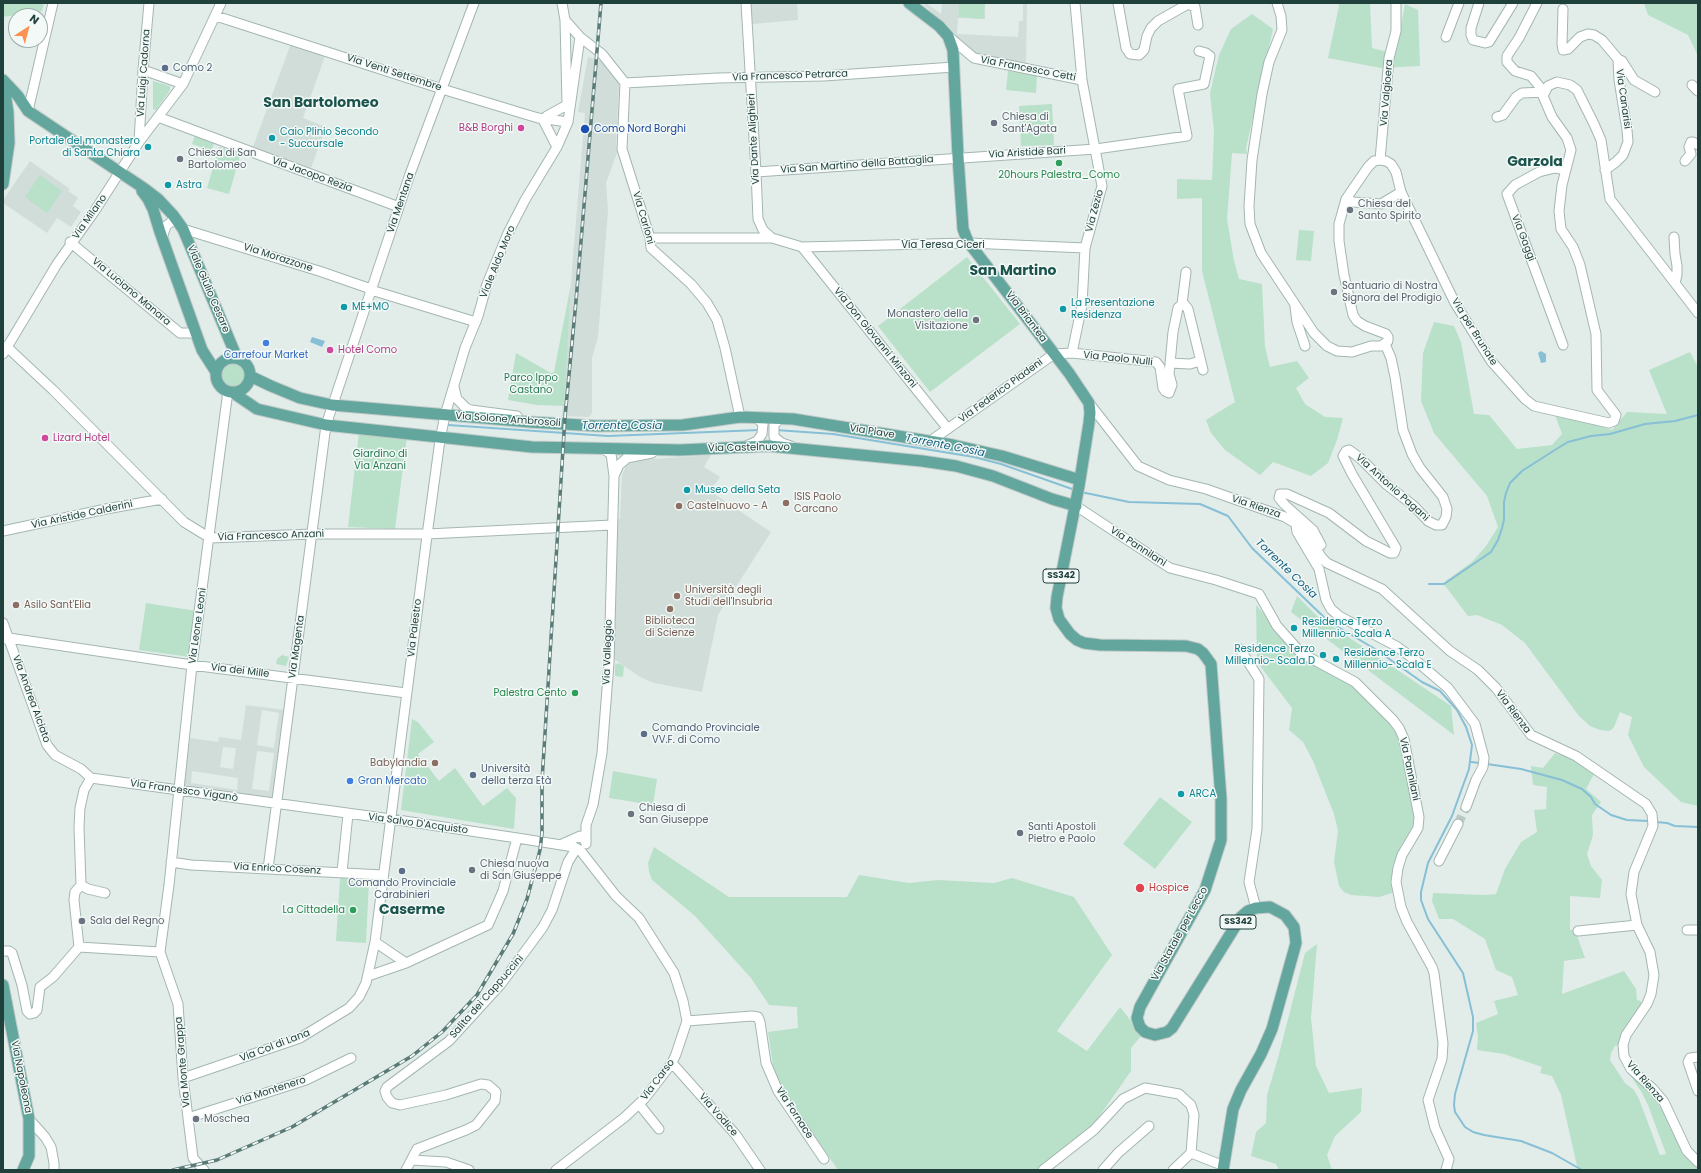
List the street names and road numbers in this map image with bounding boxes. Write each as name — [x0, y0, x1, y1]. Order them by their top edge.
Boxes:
street label: Via Luigi Cadorna — [135, 29, 153, 117]
street label: Via Venti Settembre — [345, 52, 443, 94]
street label: Via Francesco Cetti — [979, 54, 1077, 84]
street label: Via Valgioera — [1378, 59, 1396, 127]
street label: Via Francesco Petrarca — [732, 68, 848, 84]
street label: Via Canarisi — [1613, 68, 1633, 130]
street label: Via Dante Alighieri — [746, 93, 762, 185]
street label: Via Aristide Bari — [988, 145, 1066, 161]
street label: Via San Martino della Battaglia — [780, 154, 934, 176]
street label: Via Jacopo Rezia — [270, 155, 354, 195]
street label: Via Mentana — [385, 171, 417, 235]
street label: Via Zezio — [1084, 188, 1106, 234]
street label: Via Carloni — [630, 190, 656, 246]
street label: Via Milano — [70, 192, 110, 242]
street label: Via Gaggi — [1509, 213, 1537, 263]
street label: Viale Aldo Moro — [478, 224, 518, 300]
street label: Via Teresa Ciceri — [901, 239, 985, 251]
street label: Via Morazzone — [242, 241, 314, 275]
street label: Viale Giulio Cesare — [184, 243, 232, 335]
street label: Via Luciano Manara — [89, 256, 173, 328]
street label: Via Don Giovanni Minzoni — [831, 285, 919, 391]
street label: Via Briantea — [1003, 289, 1049, 345]
street label: Via per Brunate — [1448, 296, 1500, 368]
street label: Via Paolo Nulli — [1083, 349, 1153, 369]
street label: Via Federico Piadeni — [957, 356, 1045, 426]
street label: Via Solone Ambrosoli — [455, 410, 561, 430]
street label: Via Piave — [849, 423, 895, 441]
street label: Via Castelnuovo — [708, 441, 790, 455]
street label: Via Antonio Pagani — [1353, 452, 1431, 524]
street label: Via Rienza — [1230, 493, 1282, 521]
street label: Via Aristide Calderini — [30, 498, 134, 532]
street label: Via Pannilani — [1108, 524, 1168, 570]
street label: Via Francesco Anzani — [218, 528, 324, 544]
road number: SS342 — [1043, 569, 1079, 583]
street label: Via Leone Leoni — [187, 587, 209, 665]
street label: Via Palestro — [405, 598, 425, 658]
street label: Via Magenta — [287, 615, 307, 679]
street label: Via Valleggio — [601, 619, 615, 685]
street label: Via Andrea Alciato — [10, 654, 52, 744]
street label: Via dei Mille — [210, 661, 270, 681]
street label: Via Rienza — [1493, 688, 1533, 736]
street label: Via Pannilani — [1396, 736, 1422, 802]
street label: Via Francesco Viganò — [129, 777, 239, 805]
street label: Via Salvo D'Acquisto — [367, 811, 469, 837]
street label: Via Enrico Cosenz — [233, 861, 321, 877]
street label: Via Statale per Lecco — [1149, 885, 1211, 983]
road number: SS342 — [1220, 915, 1256, 929]
street label: Salita dei Cappuccini — [448, 953, 526, 1041]
street label: Via Monte Grappa — [173, 1016, 193, 1108]
street label: Via Col di Lana — [238, 1027, 312, 1065]
street label: Via Napoleona — [8, 1040, 34, 1114]
street label: Via Carso — [639, 1057, 677, 1103]
street label: Via Rienza — [1624, 1059, 1666, 1105]
street label: Via Montenero — [235, 1074, 307, 1108]
street label: Via Fornace — [773, 1085, 815, 1141]
street label: Via Vodice — [696, 1091, 740, 1139]

